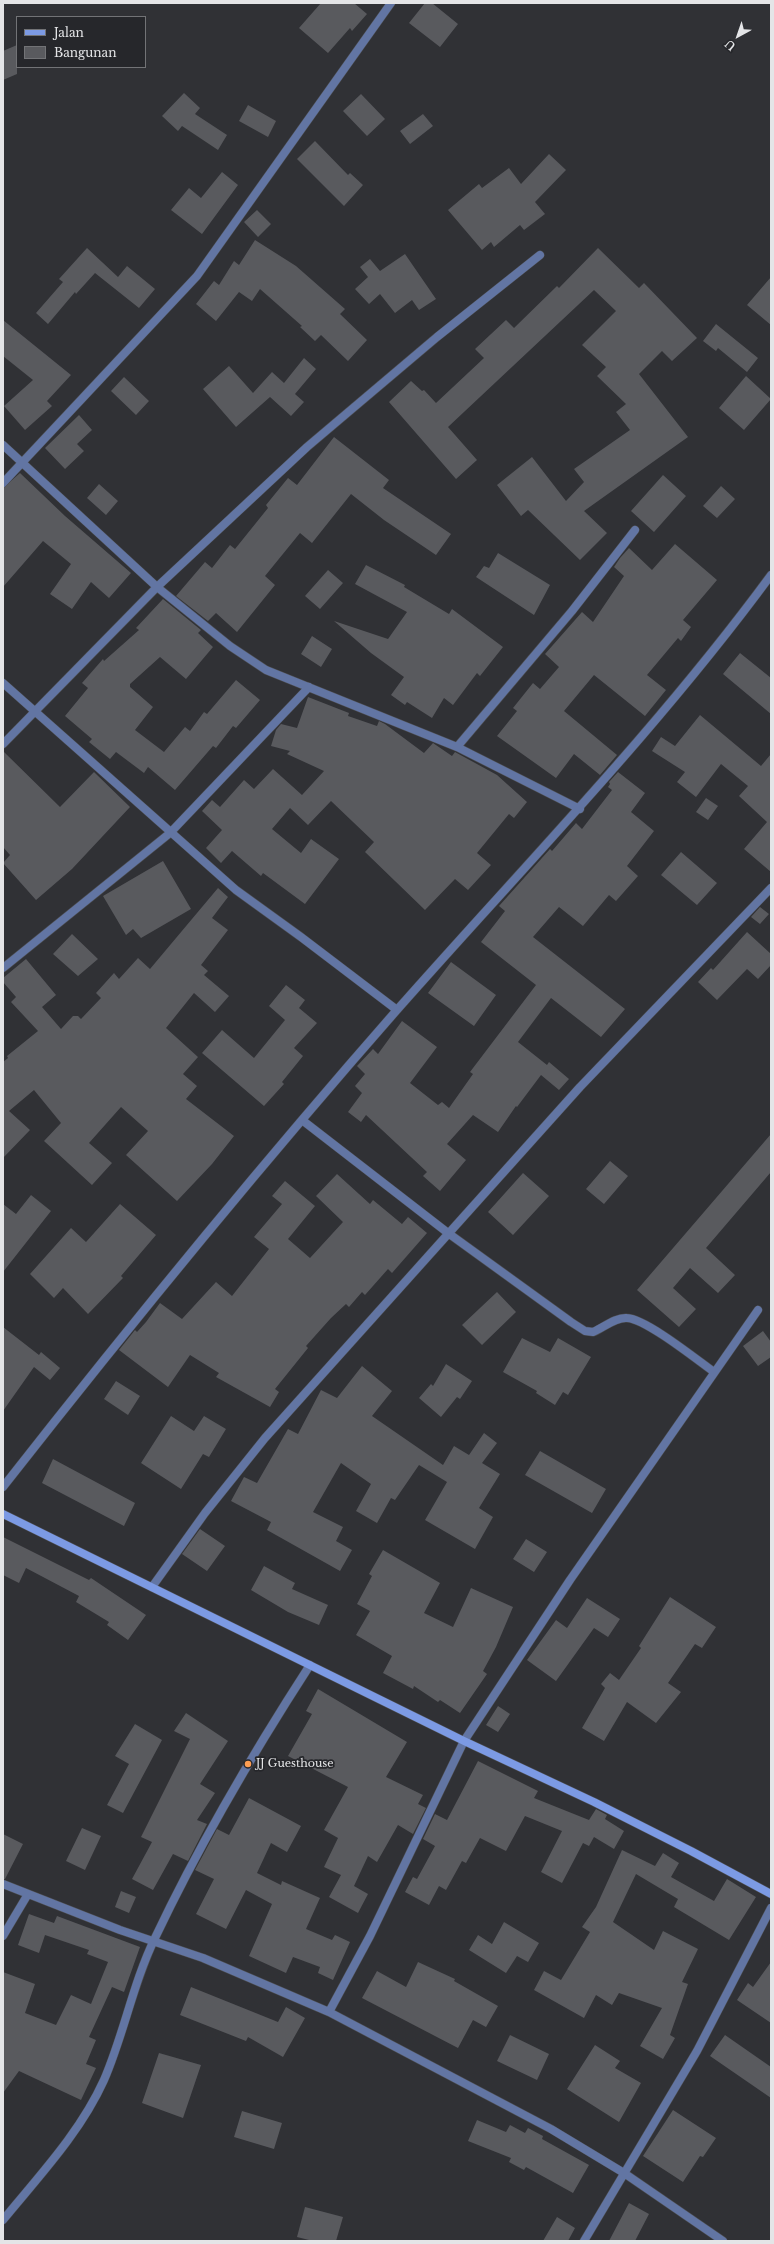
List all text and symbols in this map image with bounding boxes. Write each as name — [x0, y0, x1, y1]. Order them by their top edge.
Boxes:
legend — [16, 16, 146, 68]
north arrow — [718, 16, 758, 56]
text: Jalan — [54, 25, 84, 40]
text: U — [722, 37, 738, 54]
text: Bangunan — [54, 45, 117, 60]
place label: JJ Guesthouse — [256, 1757, 334, 1771]
marker: JJ Guesthouse — [243, 1759, 253, 1769]

